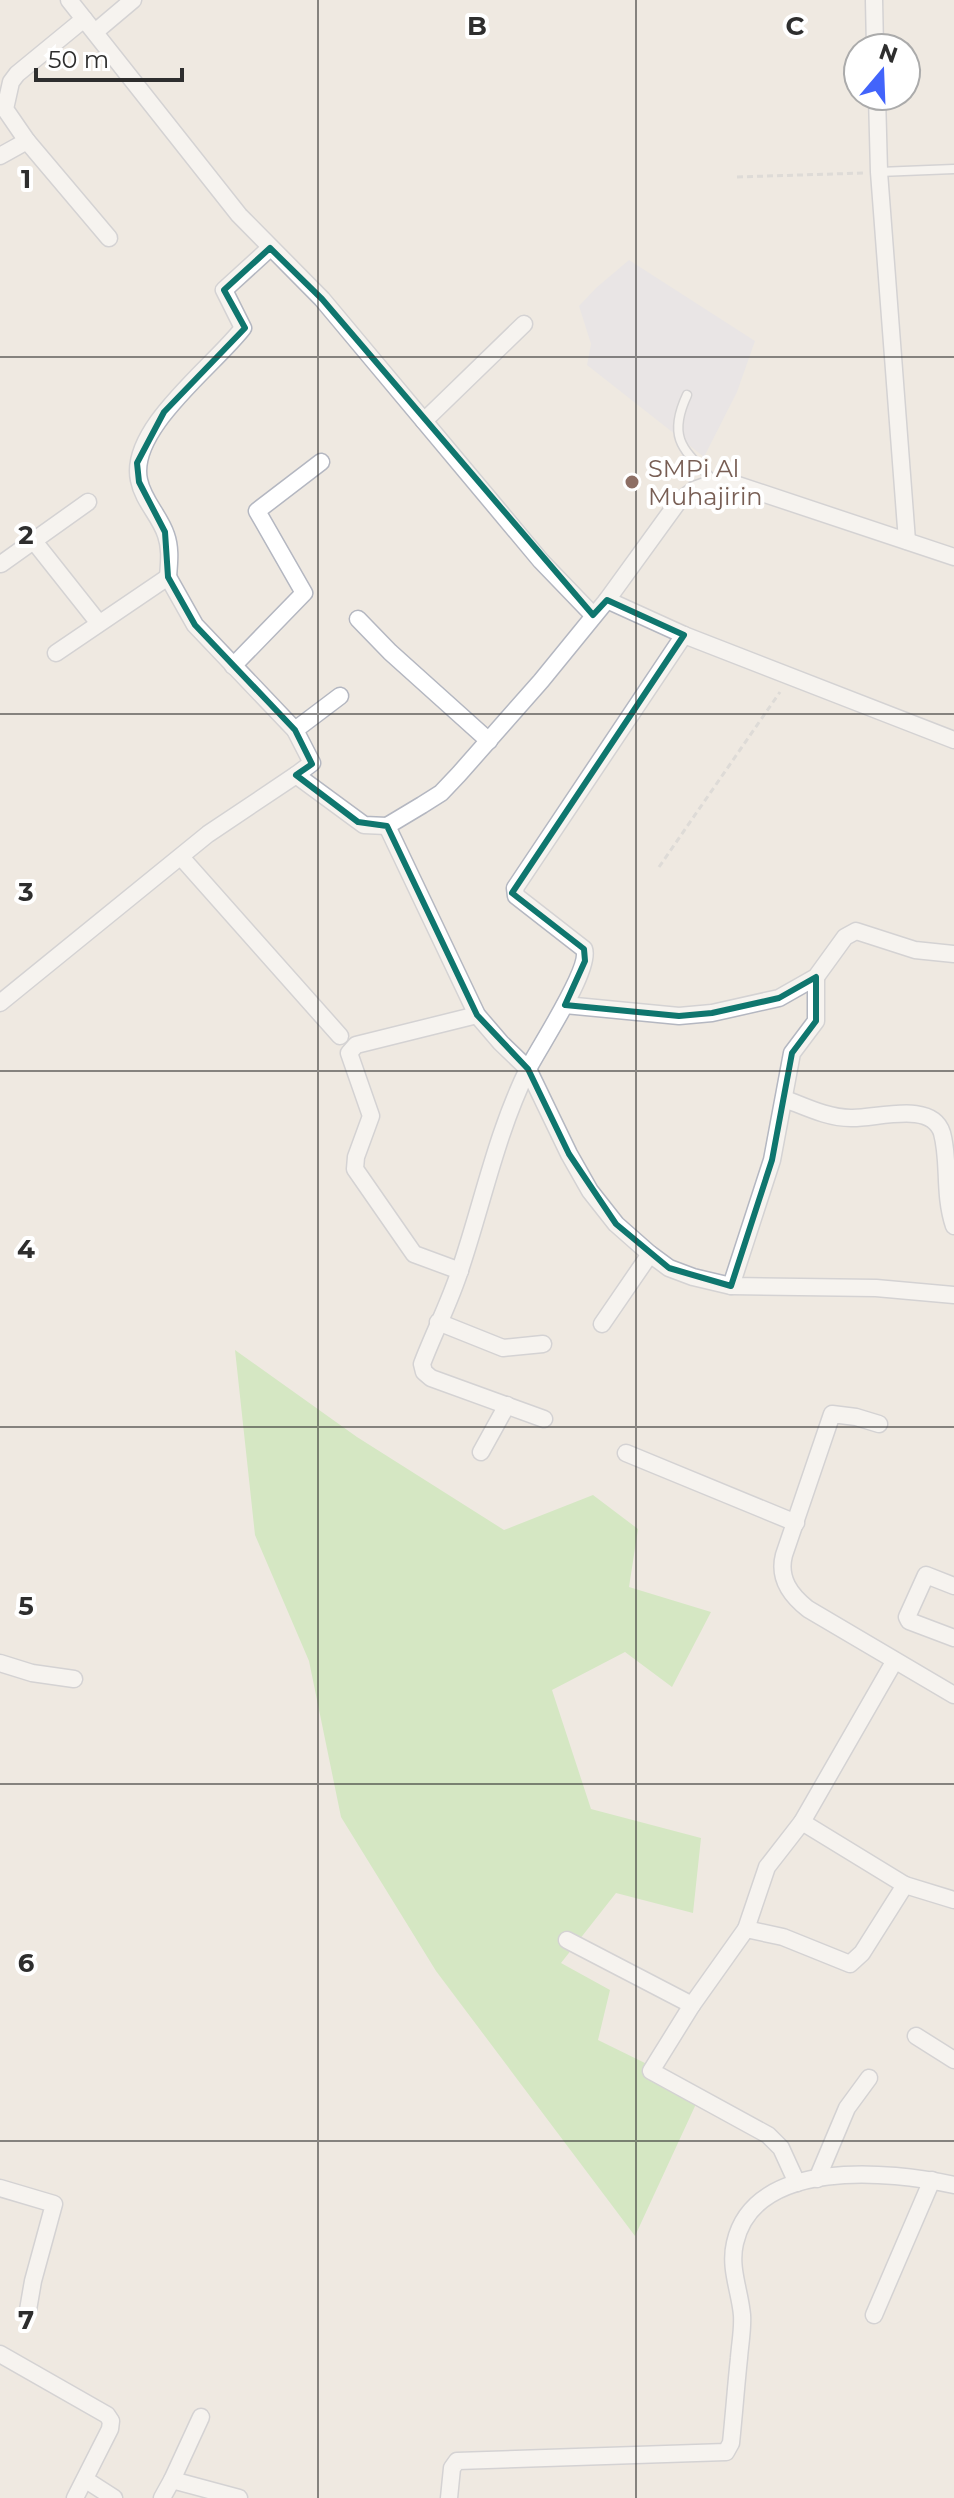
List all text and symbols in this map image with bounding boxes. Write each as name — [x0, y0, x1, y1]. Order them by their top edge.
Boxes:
text: B — [467, 10, 487, 42]
text: C — [786, 10, 805, 42]
scale bar — [36, 32, 182, 82]
north arrow — [842, 32, 922, 112]
text: N — [876, 38, 901, 69]
text: 50 m — [48, 45, 109, 74]
text: 1 — [21, 163, 31, 195]
place label: SMPi Al Muhajirin — [648, 454, 763, 511]
marker: SMPi Al Muhajirin — [623, 473, 641, 491]
text: 2 — [18, 519, 34, 551]
text: 3 — [17, 876, 34, 908]
text: 4 — [17, 1233, 35, 1265]
text: 5 — [18, 1590, 34, 1622]
text: 6 — [18, 1947, 35, 1979]
text: 7 — [18, 2304, 34, 2336]

